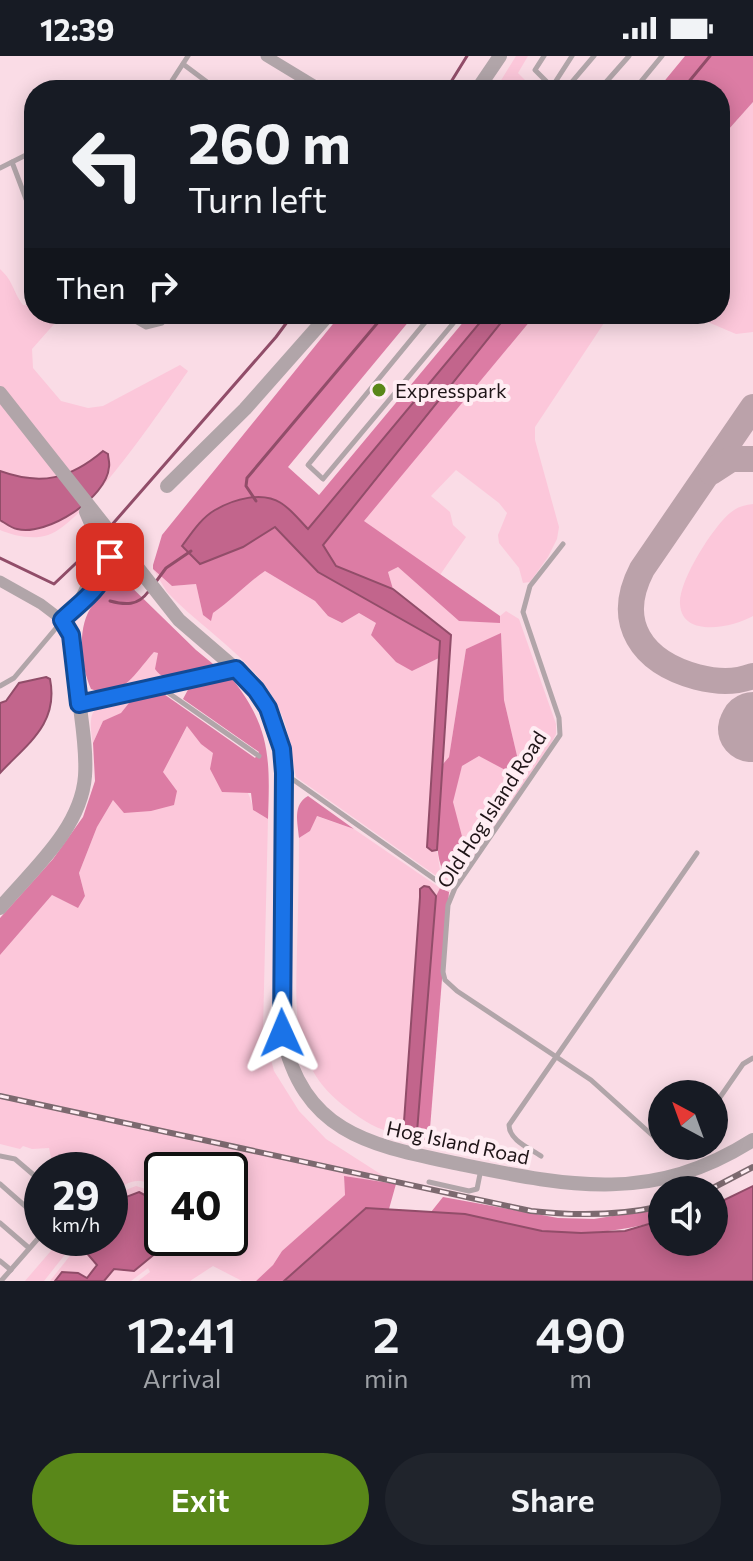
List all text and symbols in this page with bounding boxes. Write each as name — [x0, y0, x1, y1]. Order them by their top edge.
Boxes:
text: 12:39 — [40, 10, 115, 47]
text: 260 m — [188, 107, 351, 176]
icon: left — [56, 112, 160, 216]
text: Turn left — [188, 176, 327, 220]
icon: right — [141, 264, 185, 308]
text: Then — [56, 268, 125, 305]
place label: Expresspark — [395, 378, 507, 402]
marker: Expresspark — [370, 381, 388, 399]
pin — [76, 523, 144, 591]
icon: arrive — [88, 535, 132, 579]
street label: Old Hog Island Road — [431, 726, 551, 892]
position arrow — [240, 991, 324, 1075]
north arrow — [648, 1080, 728, 1160]
map controls — [648, 1080, 728, 1256]
street label: Hog Island Road — [384, 1115, 532, 1169]
speed limit sign: 40 — [144, 1152, 248, 1256]
text: 29 — [52, 1169, 100, 1218]
button: sound — [648, 1176, 728, 1256]
text: km/h — [52, 1212, 100, 1236]
text: 12:41 — [127, 1304, 237, 1363]
text: 2 — [373, 1304, 400, 1363]
text: 490 — [535, 1304, 626, 1363]
text: Arrival — [143, 1362, 221, 1393]
text: min — [364, 1362, 408, 1393]
text: m — [569, 1362, 592, 1393]
button: Exit — [32, 1453, 369, 1545]
button: Share — [385, 1453, 721, 1545]

